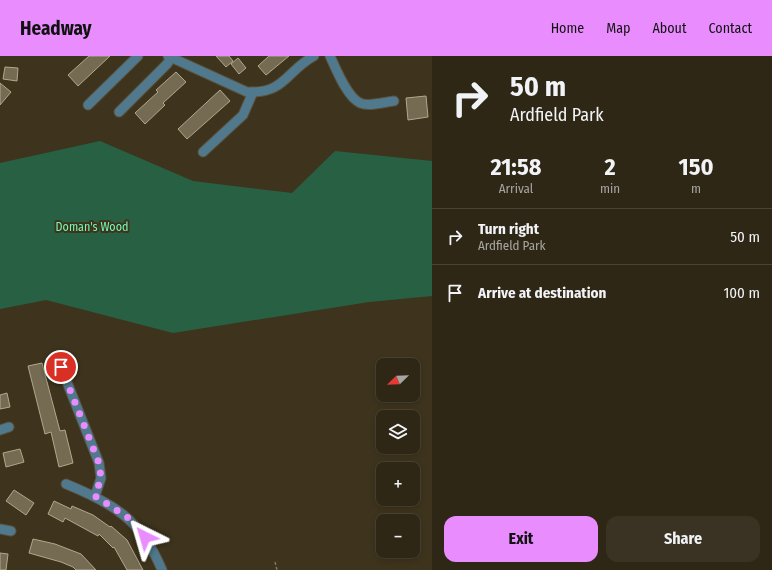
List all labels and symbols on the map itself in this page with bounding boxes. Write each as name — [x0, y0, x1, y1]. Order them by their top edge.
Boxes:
park label: Doman's Wood — [56, 220, 128, 234]
pin — [44, 350, 78, 384]
north arrow — [376, 358, 420, 402]
position arrow — [124, 516, 166, 558]

